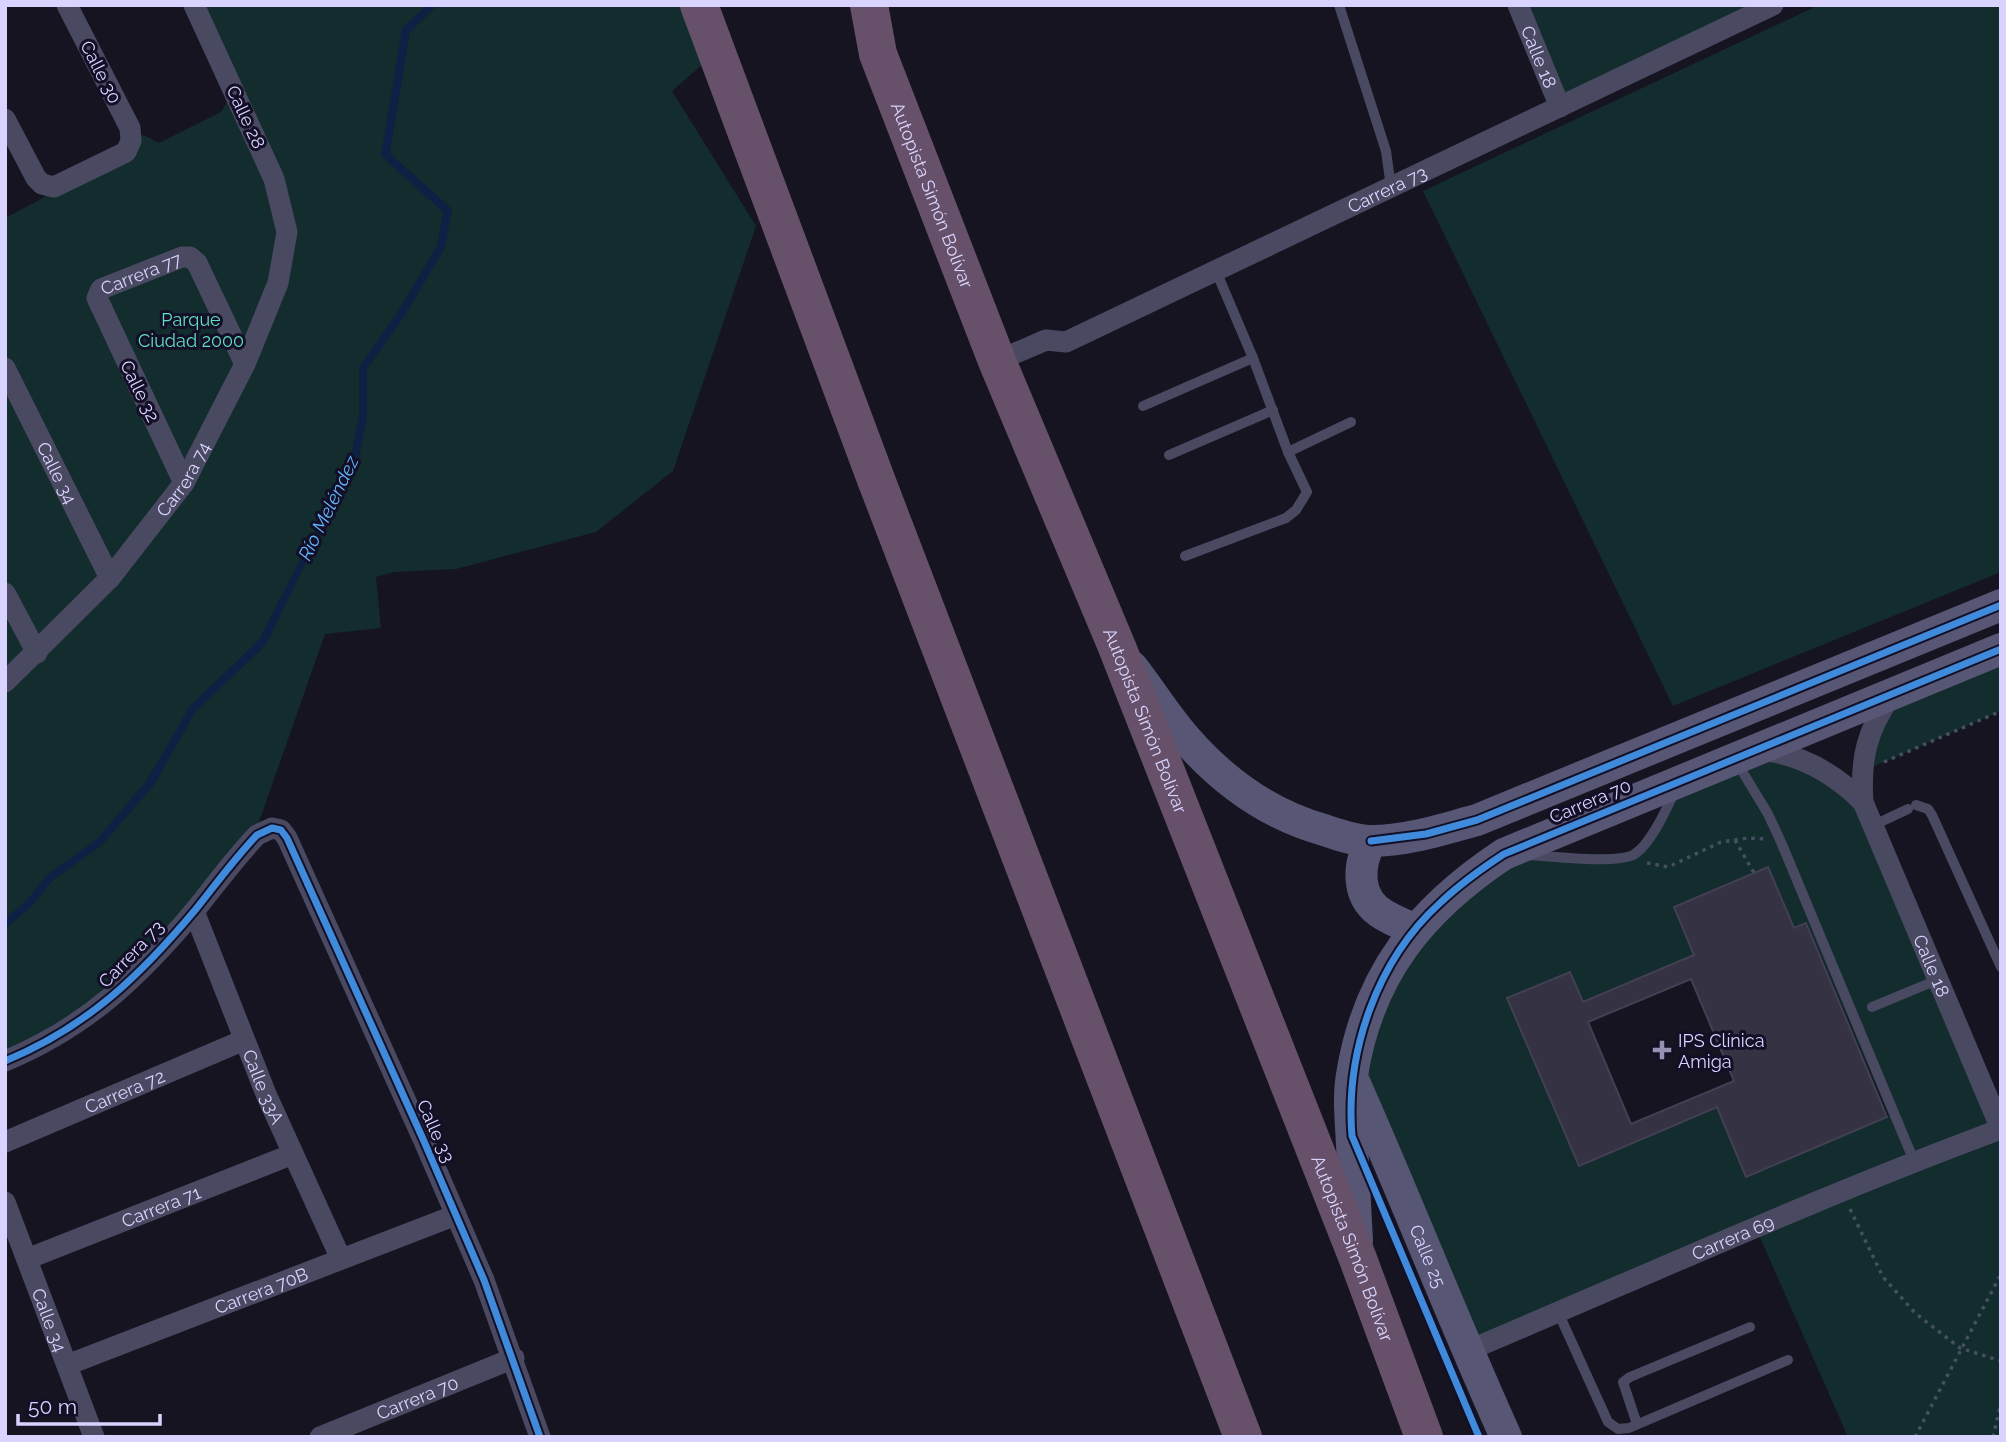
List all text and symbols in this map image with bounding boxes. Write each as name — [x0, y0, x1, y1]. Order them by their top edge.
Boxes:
street label: Calle 18 — [1517, 22, 1562, 91]
street label: Calle 30 — [76, 37, 126, 107]
street label: Calle 28 — [222, 82, 270, 152]
street label: Autopista Simón Bolívar — [887, 99, 978, 292]
street label: Carrera 73 — [1344, 161, 1430, 217]
street label: Carrera 77 — [97, 248, 184, 299]
park label: Parque Ciudad 2000 — [138, 309, 244, 351]
street label: Calle 32 — [116, 357, 164, 425]
street label: Calle 34 — [33, 438, 82, 507]
street label: Carrera 74 — [152, 438, 214, 521]
water label: Río Meléndez — [293, 451, 363, 564]
street label: Autopista Simón Bolívar — [1100, 624, 1192, 817]
street label: Carrera 70 — [1546, 774, 1634, 828]
street label: Carrera 73 — [94, 916, 168, 992]
street label: Calle 18 — [1910, 931, 1954, 1000]
place label: IPS Clínica Amiga — [1678, 1030, 1764, 1072]
marker: IPS Clínica Amiga — [1652, 1040, 1672, 1060]
street label: Calle 33A — [239, 1046, 289, 1127]
street label: Carrera 72 — [81, 1065, 168, 1117]
street label: Calle 33 — [413, 1096, 459, 1166]
street label: Autopista Simón Bolívar — [1308, 1152, 1398, 1345]
street label: Carrera 71 — [118, 1181, 204, 1231]
street label: Carrera 69 — [1688, 1210, 1777, 1264]
street label: Calle 25 — [1406, 1221, 1451, 1291]
street label: Carrera 70B — [211, 1263, 311, 1318]
street label: Calle 34 — [28, 1285, 71, 1355]
street label: Carrera 70 — [373, 1371, 461, 1423]
scale bar — [18, 1382, 159, 1426]
text: 50 m — [28, 1394, 77, 1419]

